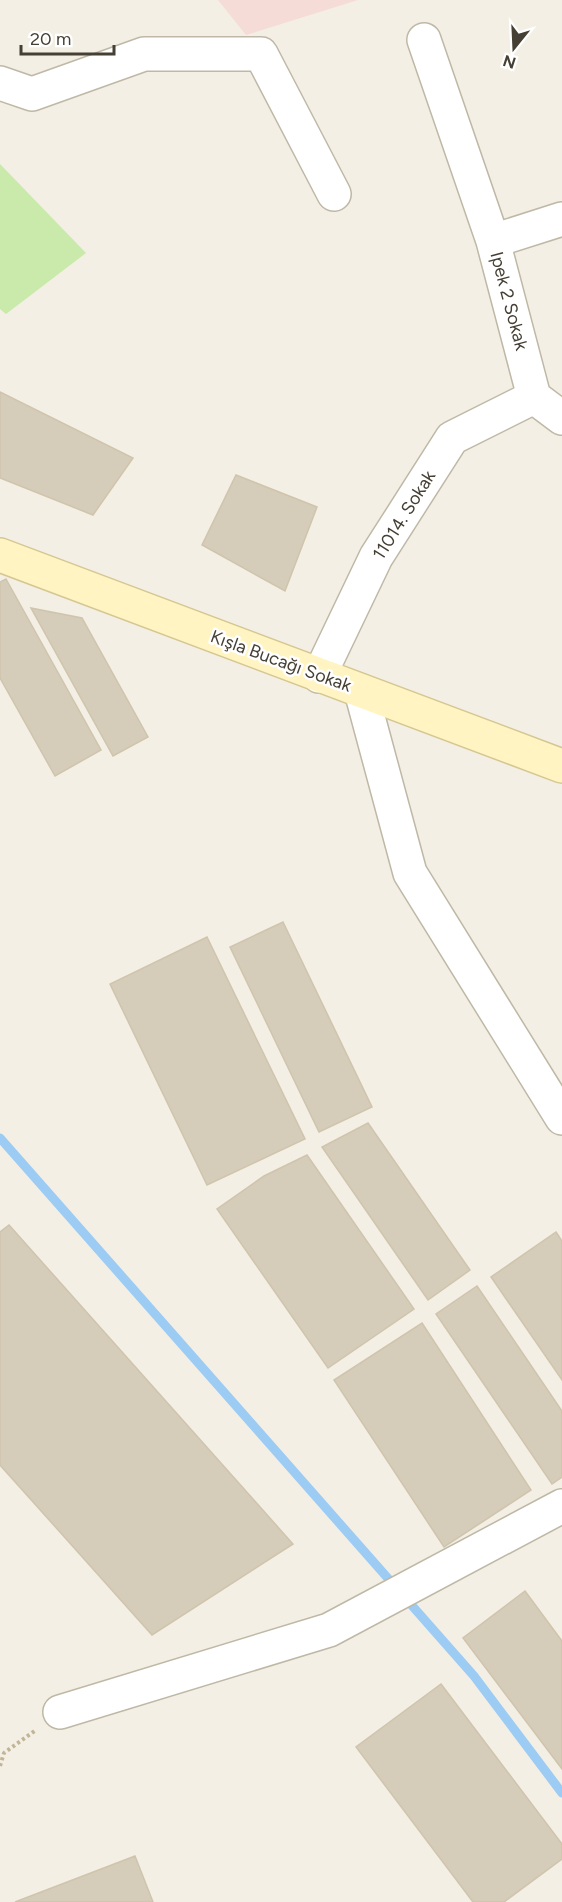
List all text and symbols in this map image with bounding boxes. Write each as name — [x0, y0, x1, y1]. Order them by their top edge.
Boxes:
scale bar — [21, 18, 114, 56]
north arrow — [484, 18, 544, 78]
text: 20 m — [30, 28, 71, 50]
text: N — [501, 51, 518, 73]
street label: Ipek 2 Sokak — [485, 249, 533, 353]
street label: 11014. Sokak — [368, 466, 440, 564]
street label: Kışla Bucağı Sokak — [208, 625, 355, 697]

